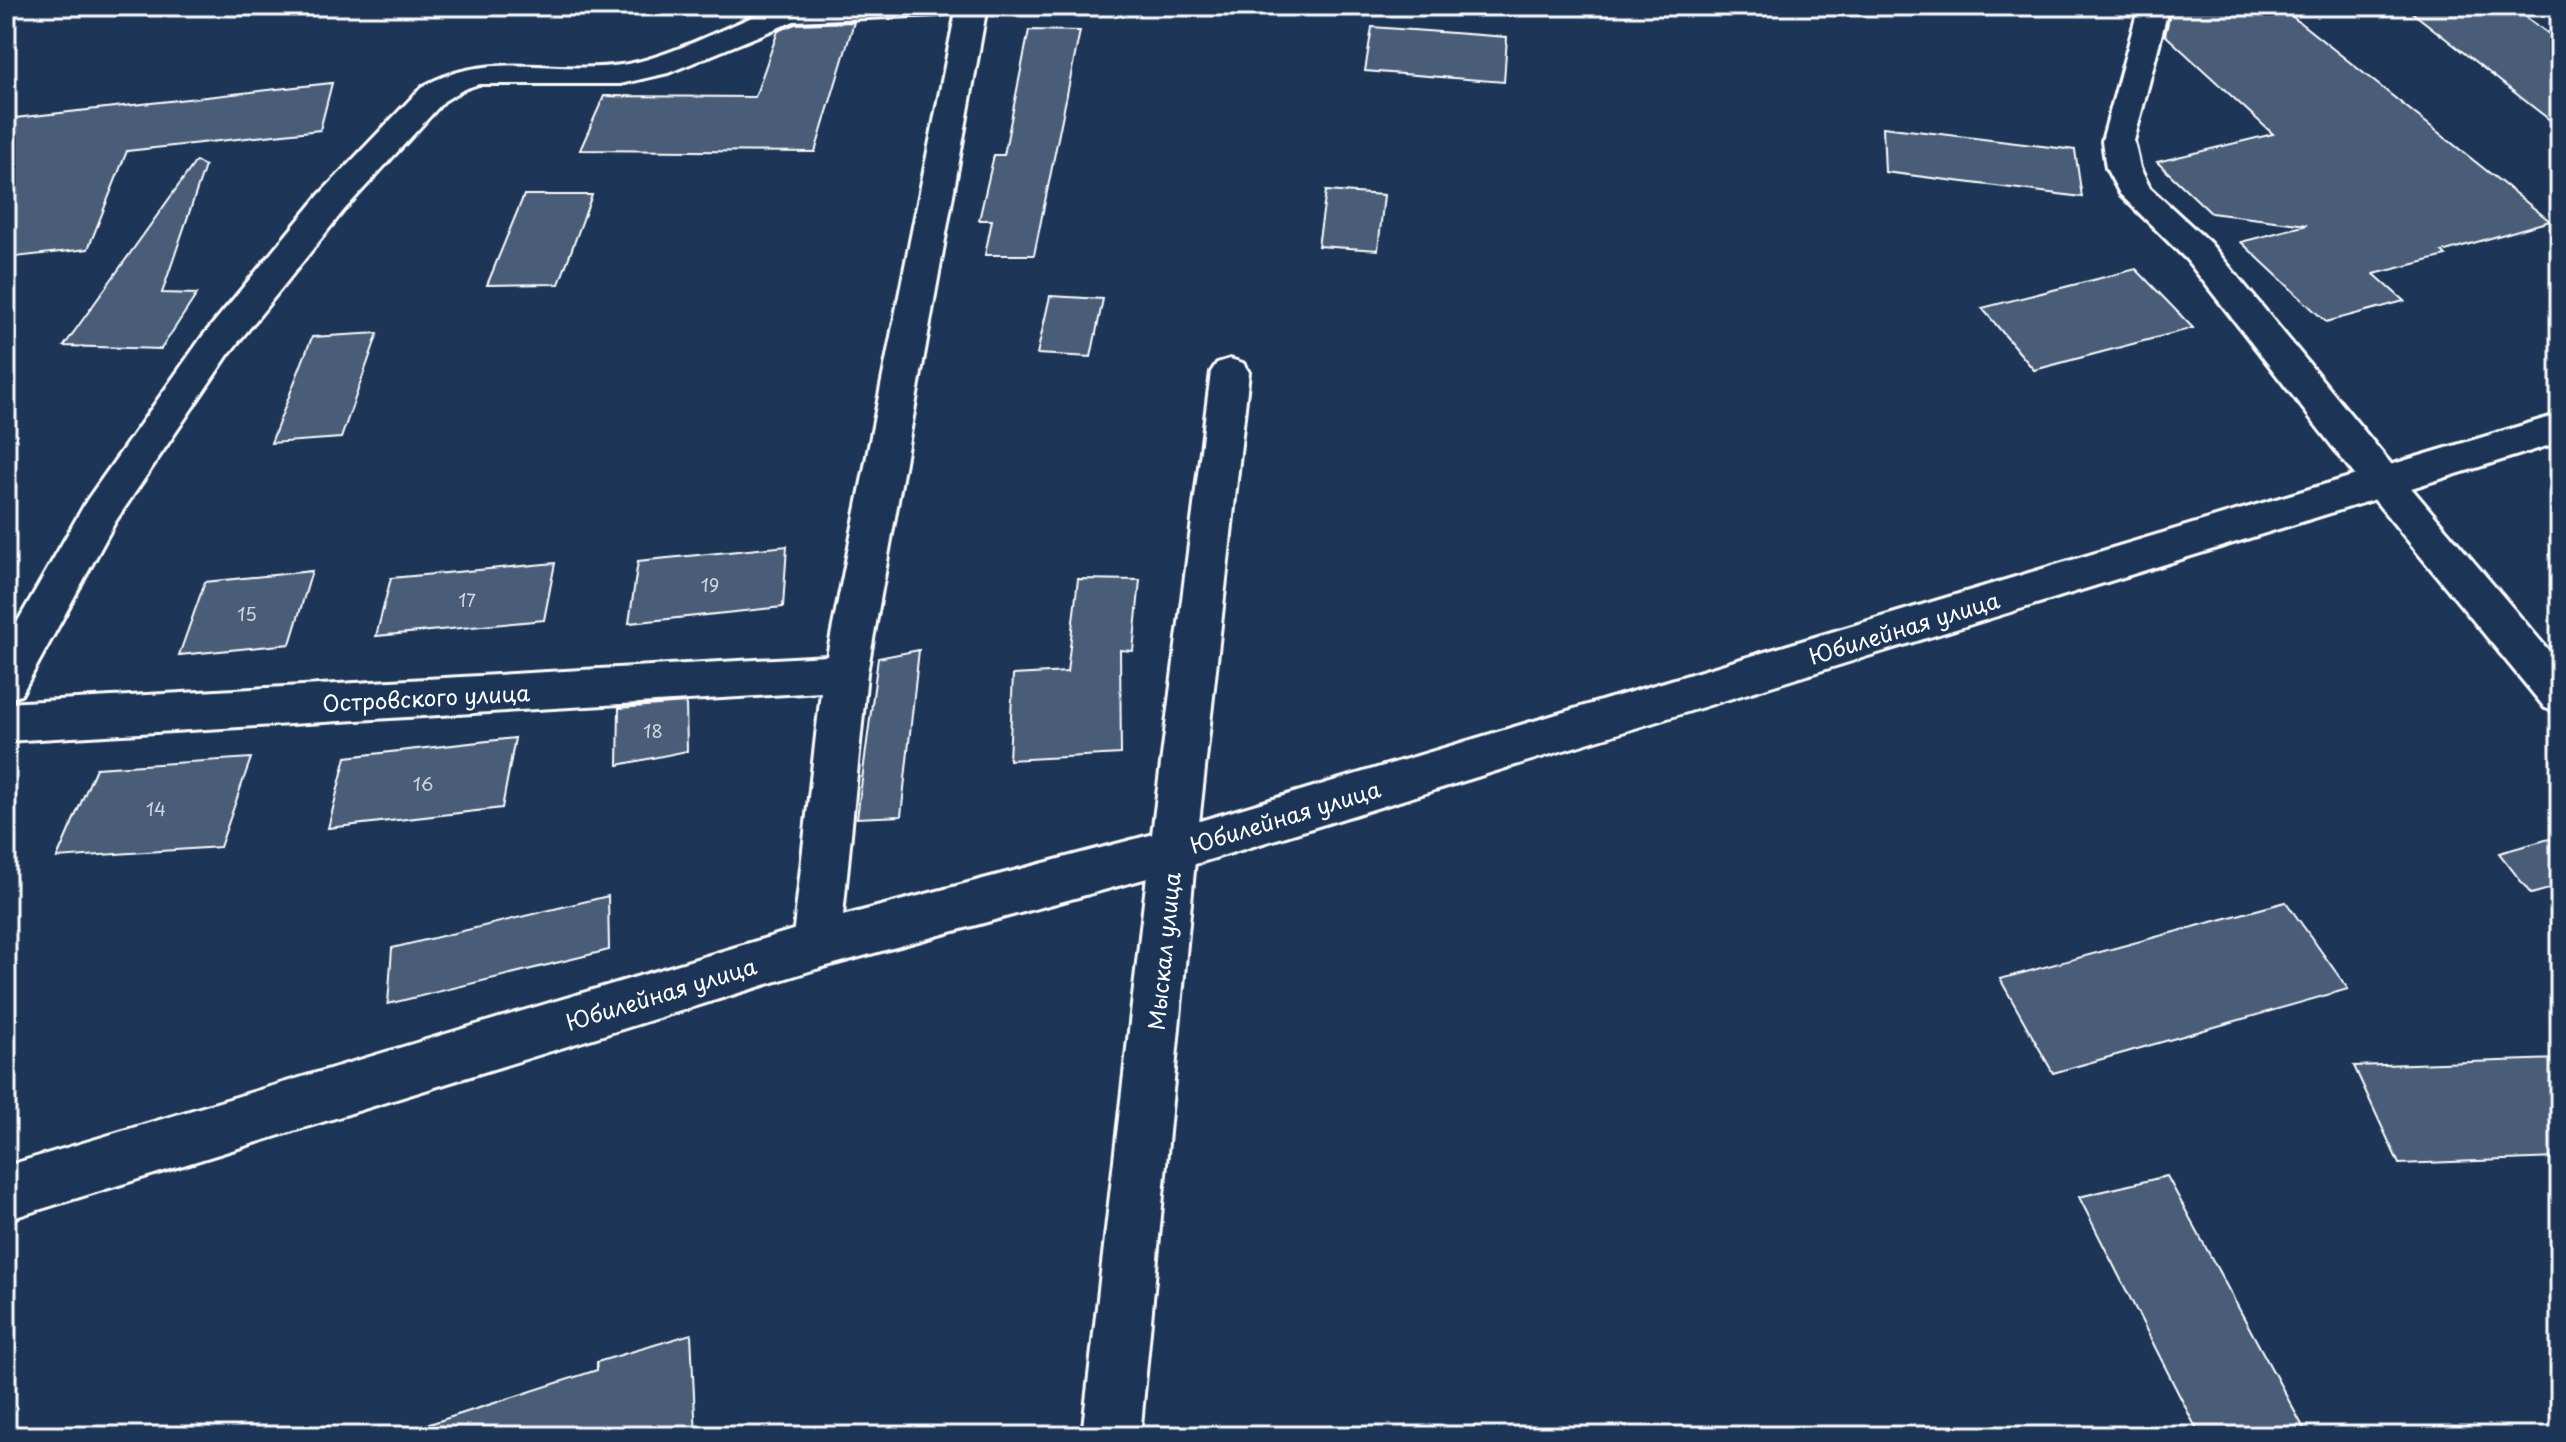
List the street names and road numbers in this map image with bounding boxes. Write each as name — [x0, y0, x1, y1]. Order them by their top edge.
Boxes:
street label: Юбилейная улица — [1805, 582, 2003, 672]
street label: Островского улица — [321, 675, 531, 719]
street label: Юбилейная улица — [1186, 771, 1384, 861]
street label: Мыскал улица — [1138, 870, 1188, 1032]
street label: Юбилейная улица — [562, 948, 760, 1038]

